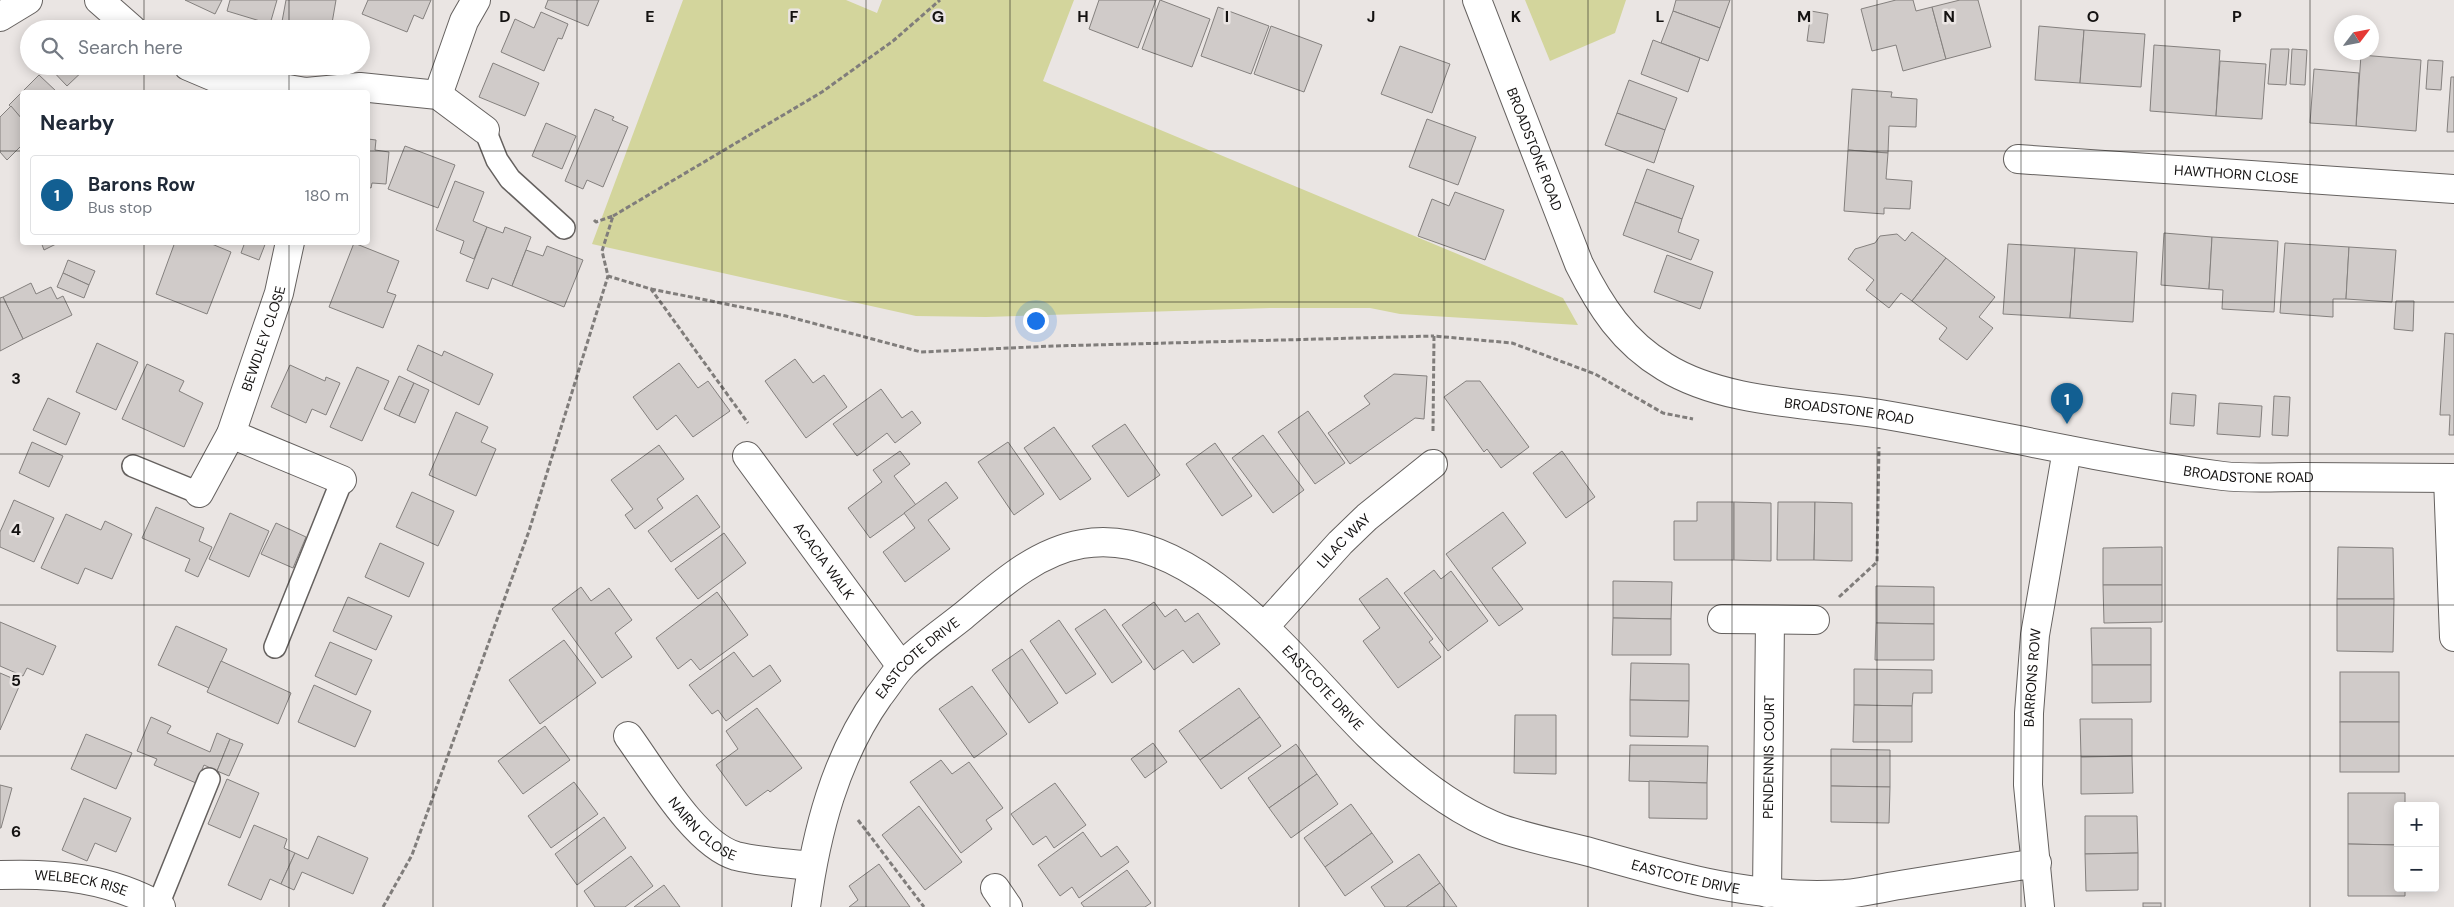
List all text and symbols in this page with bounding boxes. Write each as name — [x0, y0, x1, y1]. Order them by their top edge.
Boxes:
text: D — [499, 6, 511, 27]
text: E — [645, 6, 655, 27]
text: F — [790, 6, 799, 27]
text: G — [932, 6, 944, 27]
text: H — [1077, 6, 1089, 27]
text: I — [1225, 6, 1229, 27]
text: J — [1367, 6, 1375, 27]
text: K — [1511, 6, 1522, 27]
text: L — [1656, 6, 1665, 27]
text: M — [1797, 6, 1811, 27]
text: N — [1943, 6, 1955, 27]
text: O — [2087, 6, 2099, 27]
text: P — [2232, 6, 2242, 27]
north arrow — [2334, 15, 2379, 60]
search box — [20, 20, 370, 75]
icon: search — [38, 34, 66, 62]
text: Search here — [78, 35, 183, 60]
street label: BROADSTONE ROAD — [1503, 85, 1567, 213]
text: Nearby — [40, 109, 114, 137]
street label: HAWTHORN CLOSE — [2174, 161, 2299, 187]
text: Barons Row — [88, 172, 195, 197]
text: 1 — [54, 185, 60, 206]
text: 180 m — [305, 185, 349, 206]
text: Bus stop — [88, 197, 152, 218]
street label: BEWDLEY CLOSE — [237, 284, 289, 394]
your location — [1023, 308, 1049, 334]
text: 3 — [11, 368, 21, 389]
pin: 1 — [2051, 383, 2083, 424]
street label: BROADSTONE ROAD — [1783, 393, 1915, 429]
street label: BROADSTONE ROAD — [2182, 461, 2314, 487]
street label: LILAC WAY — [1313, 510, 1374, 572]
text: 4 — [11, 519, 21, 540]
street label: ACACIA WALK — [790, 519, 858, 603]
street label: EASTCOTE DRIVE — [871, 613, 963, 702]
street label: BARRONS ROW — [2020, 627, 2045, 727]
street label: EASTCOTE DRIVE — [1278, 641, 1368, 734]
text: 5 — [11, 670, 21, 691]
street label: PENDENNIS COURT — [1759, 695, 1778, 819]
street label: NAIRN CLOSE — [664, 793, 739, 865]
map controls — [2394, 802, 2439, 892]
button: + — [2394, 802, 2439, 847]
text: 6 — [11, 821, 21, 842]
button: − — [2394, 847, 2439, 892]
street label: EASTCOTE DRIVE — [1629, 855, 1741, 898]
street label: WELBECK RISE — [34, 866, 131, 900]

